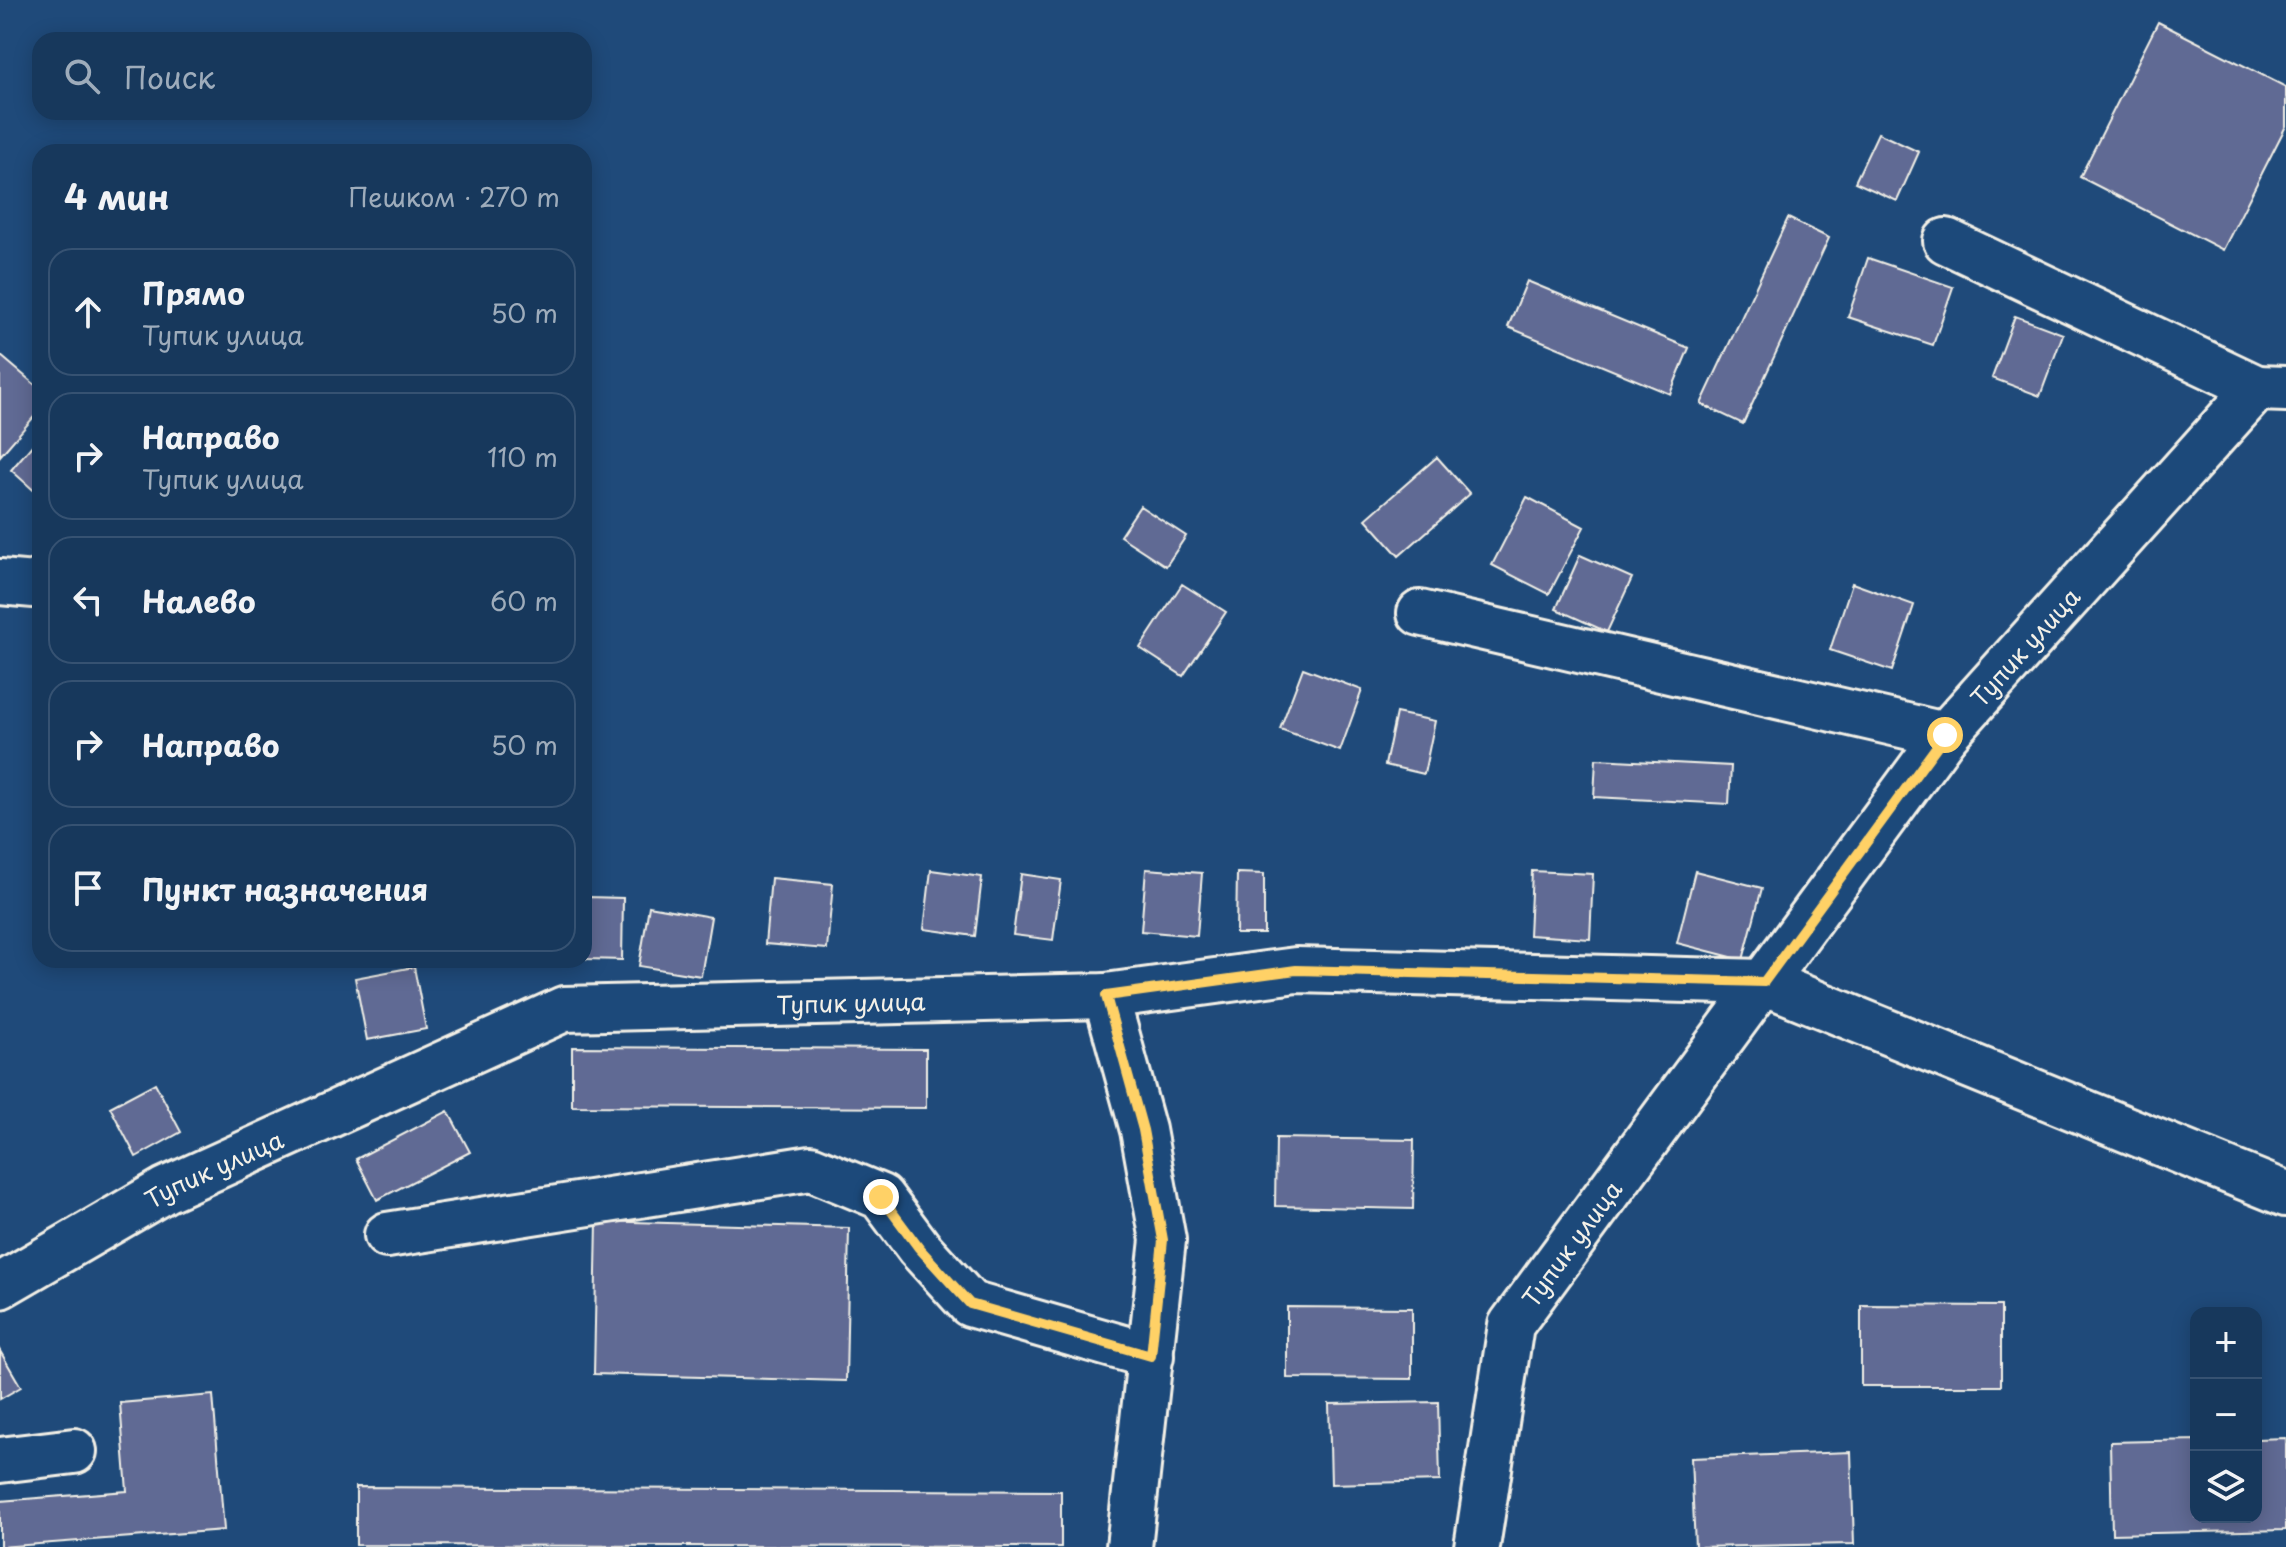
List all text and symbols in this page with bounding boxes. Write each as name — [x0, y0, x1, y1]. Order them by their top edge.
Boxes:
search box — [32, 32, 592, 120]
icon: search — [60, 54, 104, 98]
text: Поиск — [124, 54, 215, 99]
text: 4 мин — [64, 170, 169, 222]
text: Пешком · 270 m — [348, 177, 560, 216]
text: Прямо — [142, 270, 245, 315]
icon: ahead — [66, 290, 110, 334]
text: 50 m — [491, 293, 558, 332]
text: Тупик улица — [142, 315, 304, 354]
text: Направо — [142, 414, 280, 459]
icon: right — [66, 434, 110, 478]
text: 110 m — [487, 437, 558, 476]
text: Тупик улица — [142, 459, 304, 498]
icon: left — [66, 578, 110, 622]
text: Налево — [142, 578, 256, 623]
street label: Тупик улица — [1961, 579, 2088, 714]
text: 60 m — [490, 581, 558, 620]
route start — [1927, 717, 1963, 753]
icon: right — [66, 722, 110, 766]
text: Направо — [142, 722, 280, 767]
text: 50 m — [491, 725, 558, 764]
icon: arrive — [66, 866, 110, 910]
text: Пункт назначения — [142, 866, 428, 911]
street label: Тупик улица — [776, 982, 926, 1022]
street label: Тупик улица — [137, 1121, 289, 1216]
street label: Тупик улица — [1512, 1173, 1630, 1314]
route end — [863, 1179, 899, 1215]
map controls — [2190, 1307, 2262, 1523]
button: + — [2190, 1307, 2262, 1379]
button: − — [2190, 1379, 2262, 1451]
button: layers — [2190, 1451, 2262, 1523]

